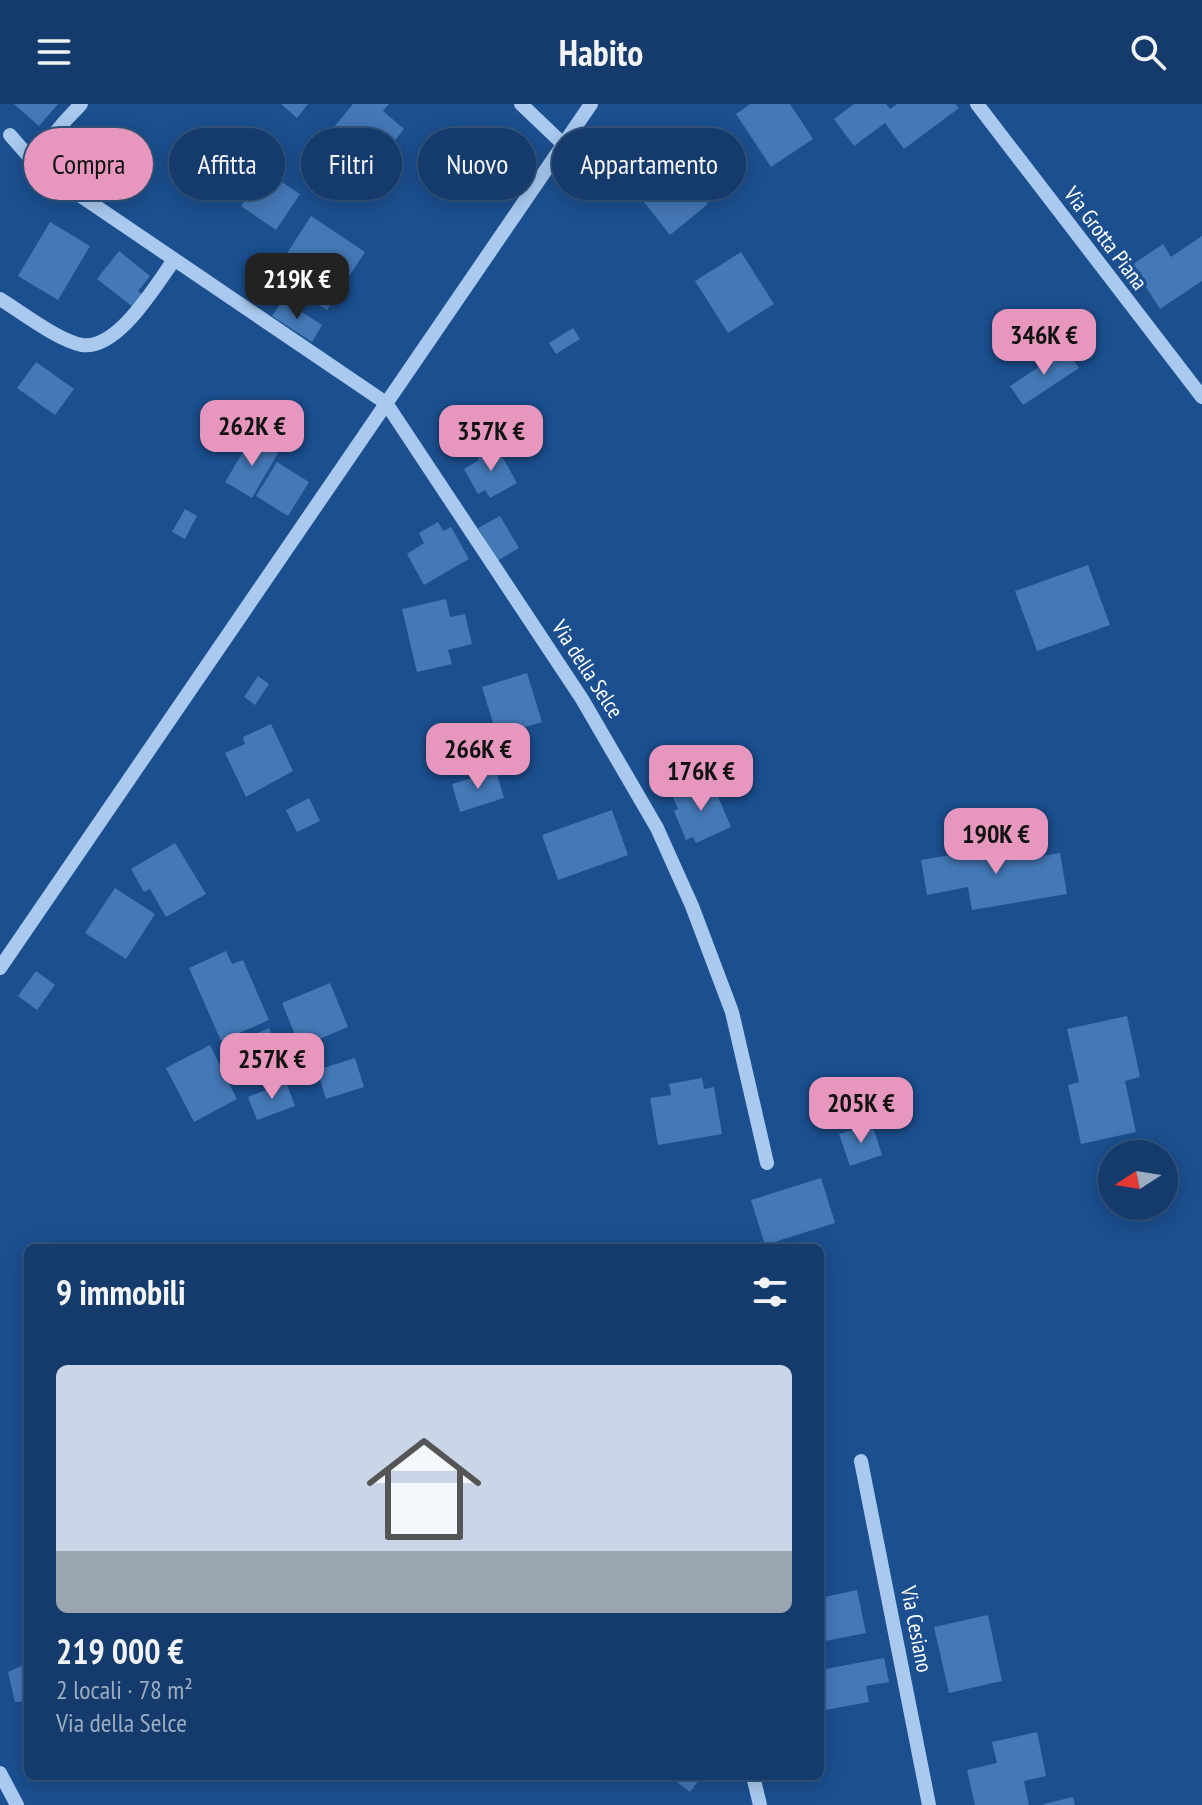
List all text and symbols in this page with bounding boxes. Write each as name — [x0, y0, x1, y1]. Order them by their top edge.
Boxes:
text: Habito — [559, 29, 643, 76]
icon: menu — [32, 30, 76, 74]
icon: search — [1126, 30, 1170, 74]
chip: Compra — [24, 128, 153, 200]
chip: Affitta — [169, 128, 285, 200]
chip: Filtri — [301, 128, 402, 200]
chip: Nuovo — [418, 128, 536, 200]
chip: Appartamento — [552, 128, 746, 200]
street label: Via Grotta Piana — [1057, 180, 1154, 295]
pin: 219K € — [232, 253, 362, 321]
text: 219K € — [263, 262, 331, 295]
pin: 346K € — [979, 309, 1109, 377]
text: 346K € — [1010, 318, 1078, 351]
pin: 262K € — [187, 400, 317, 468]
pin: 357K € — [426, 405, 556, 473]
text: 262K € — [218, 409, 286, 442]
text: 357K € — [457, 414, 525, 447]
street label: Via della Selce — [546, 614, 630, 723]
pin: 266K € — [413, 723, 543, 791]
text: 266K € — [444, 732, 512, 765]
pin: 176K € — [636, 745, 766, 813]
text: 176K € — [667, 754, 735, 787]
pin: 190K € — [931, 808, 1061, 876]
text: 190K € — [962, 817, 1030, 850]
pin: 257K € — [207, 1033, 337, 1101]
text: 257K € — [238, 1042, 306, 1075]
pin: 205K € — [796, 1077, 926, 1145]
text: 205K € — [827, 1086, 895, 1119]
north arrow — [1098, 1140, 1178, 1220]
map controls — [1098, 1140, 1178, 1220]
text: 9 immobili — [56, 1270, 186, 1314]
icon: filters — [748, 1270, 792, 1314]
icon: home — [352, 1417, 496, 1561]
street label: Via Cesiano — [895, 1583, 939, 1674]
text: 219 000 € — [56, 1629, 184, 1673]
text: 2 locali · 78 m² — [56, 1673, 193, 1706]
text: Via della Selce — [56, 1706, 187, 1739]

